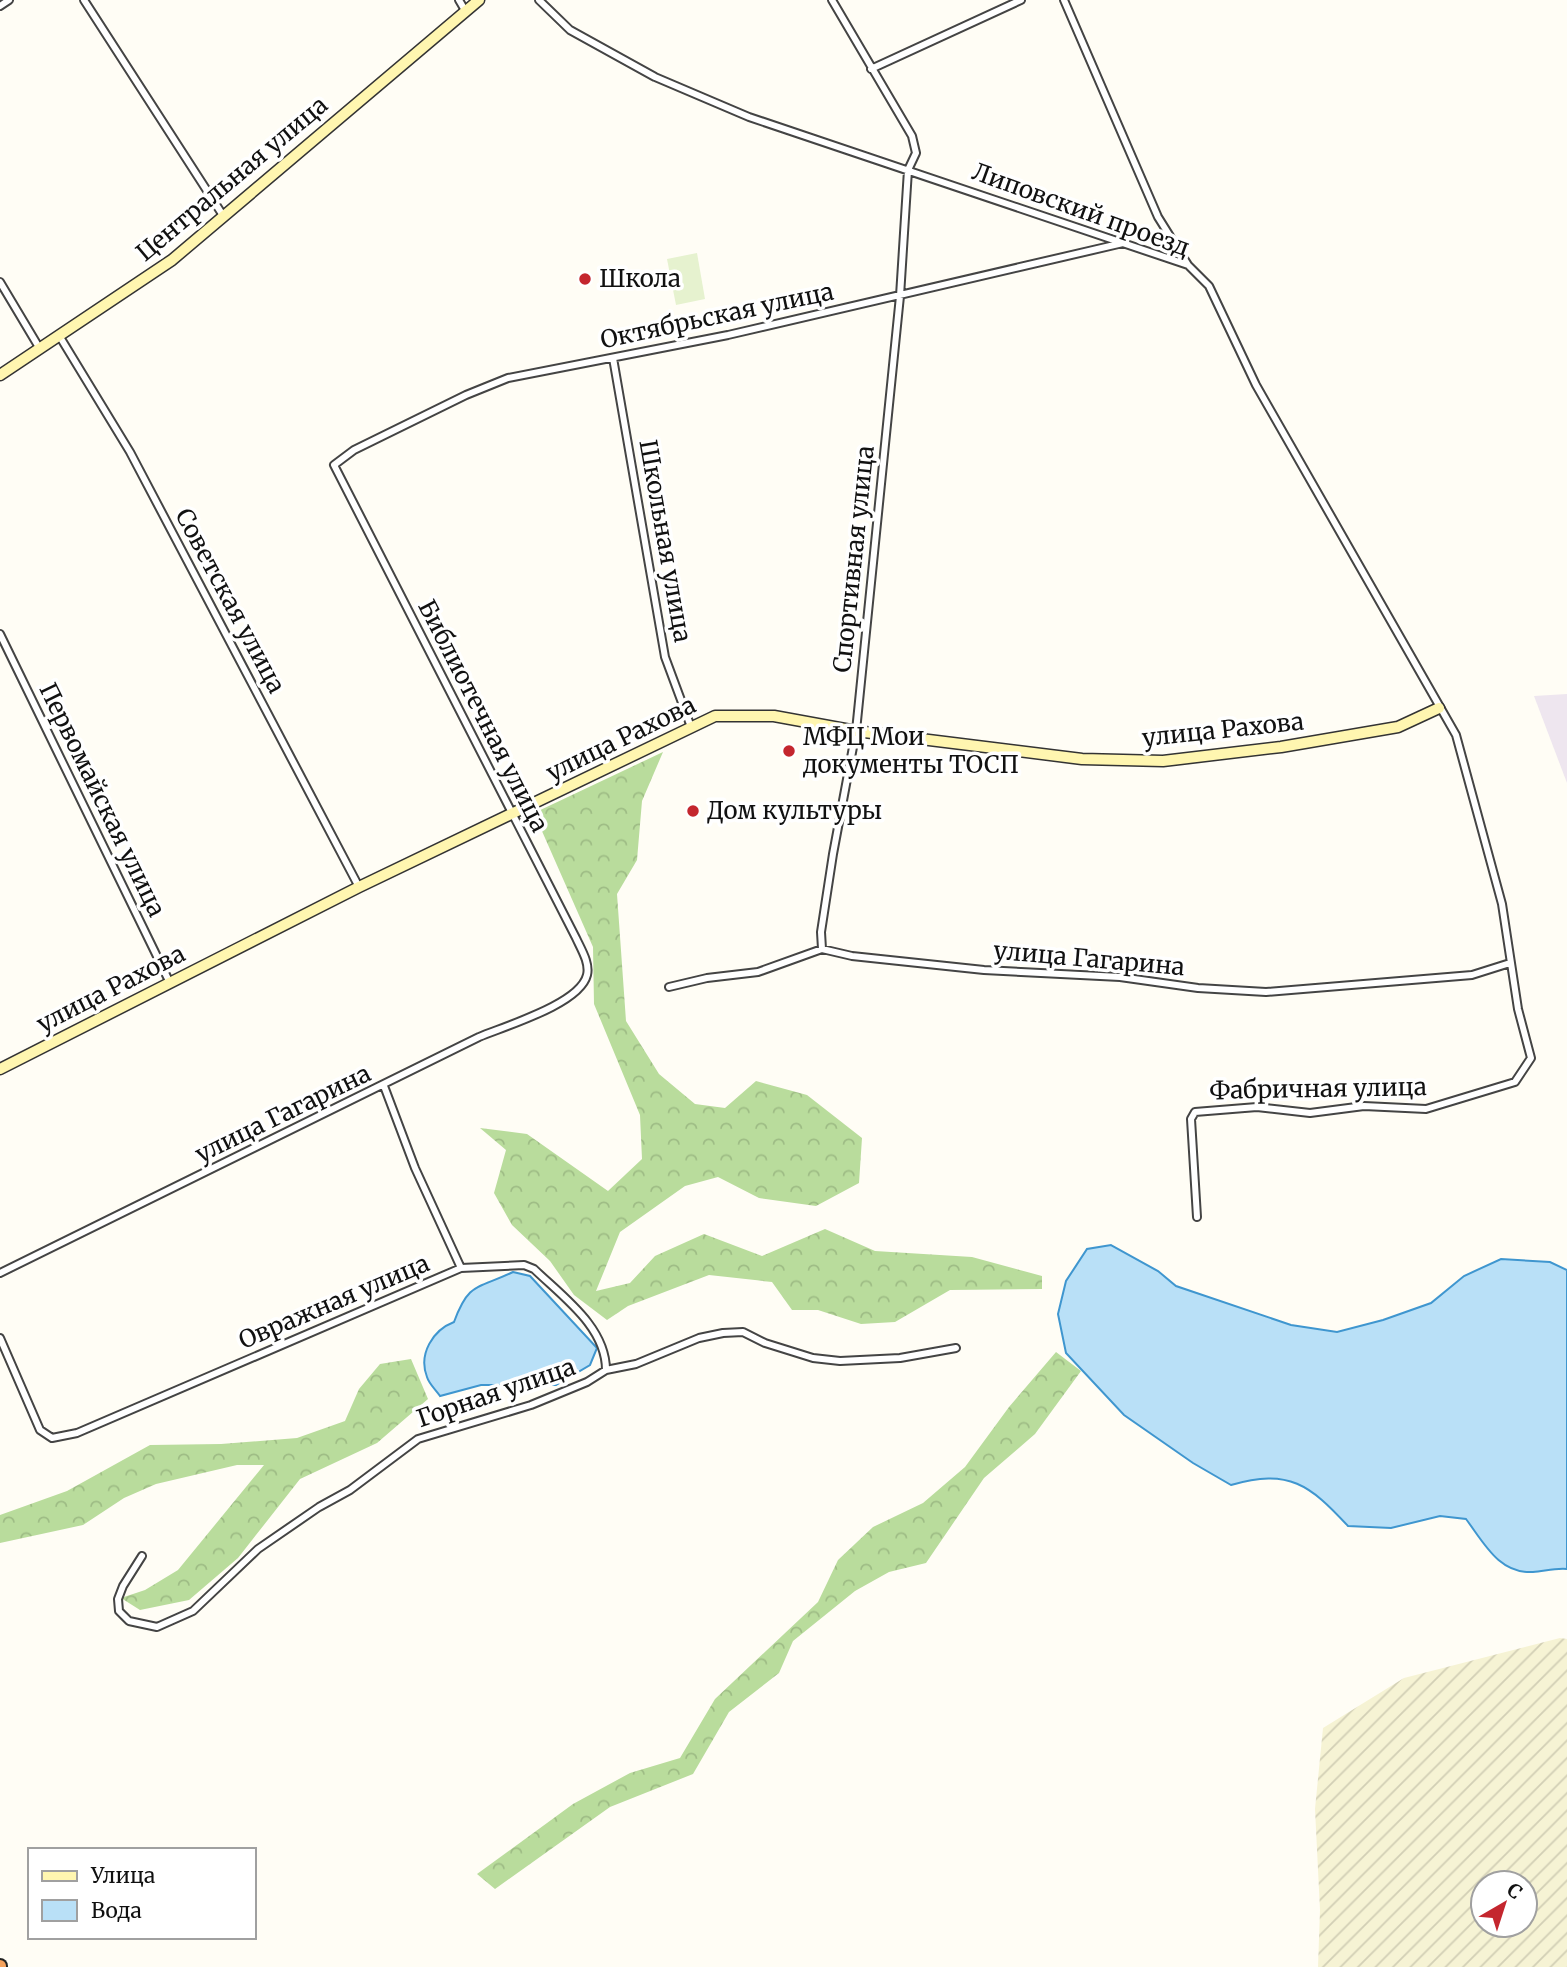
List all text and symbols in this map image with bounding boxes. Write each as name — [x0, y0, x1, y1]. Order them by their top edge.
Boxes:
street label: Центральная улица — [129, 89, 334, 268]
street label: Липовский проезд — [968, 156, 1194, 263]
place label: Школа — [599, 263, 681, 294]
marker: Школа — [577, 271, 593, 287]
street label: Октябрьская улица — [597, 276, 837, 355]
street label: Школьная улица — [632, 437, 699, 645]
street label: Спортивная улица — [826, 444, 881, 674]
street label: Советская улица — [169, 503, 292, 699]
street label: Библиотечная улица — [411, 594, 556, 837]
street label: Первомайская улица — [32, 678, 173, 922]
street label: улица Рахова — [541, 689, 701, 788]
street label: улица Рахова — [1141, 706, 1305, 753]
place label: МФЦ Мои документы ТОСП — [802, 721, 1019, 780]
marker: МФЦ Мои документы ТОСП — [781, 743, 797, 759]
place label: Дом культуры — [707, 795, 882, 826]
marker: Дом культуры — [685, 803, 701, 819]
street label: улица Гагарина — [992, 935, 1186, 982]
street label: улица Рахова — [31, 938, 190, 1039]
street label: улица Гагарина — [190, 1058, 376, 1169]
street label: Фабричная улица — [1209, 1071, 1427, 1106]
street label: Овражная улица — [234, 1247, 434, 1356]
street label: Горная улица — [412, 1351, 579, 1434]
legend — [28, 1848, 256, 1939]
text: Улица — [90, 1862, 155, 1889]
north arrow — [1469, 1869, 1539, 1939]
text: С — [1502, 1877, 1527, 1904]
text: Вода — [91, 1897, 142, 1924]

